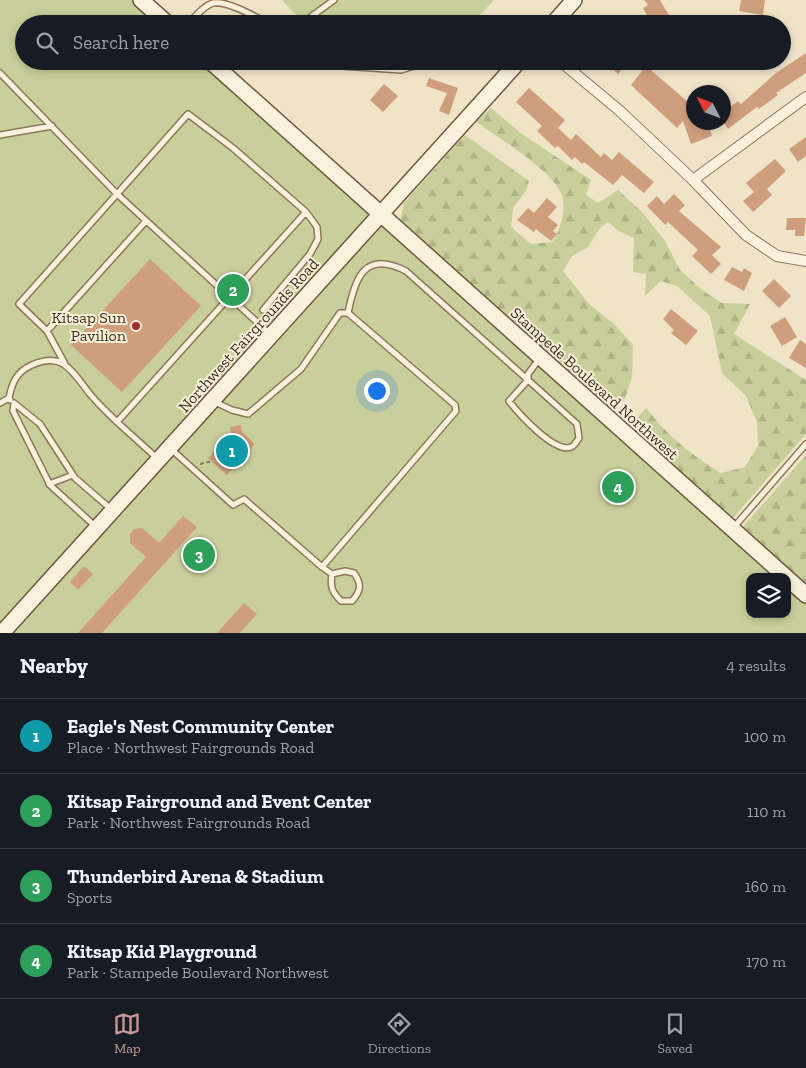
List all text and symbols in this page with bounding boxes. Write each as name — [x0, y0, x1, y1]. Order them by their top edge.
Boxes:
search box — [15, 15, 791, 70]
icon: search — [33, 29, 61, 57]
text: Search here — [73, 31, 169, 54]
north arrow — [686, 85, 731, 130]
street label: Northwest Fairgrounds Road — [174, 254, 323, 416]
pin: 2 — [217, 271, 249, 309]
street label: Stampede Boulevard Northwest — [507, 303, 682, 464]
place label: Kitsap Sun Pavilion — [51, 308, 127, 345]
marker: Kitsap Sun Pavilion — [130, 320, 142, 332]
your location — [364, 378, 390, 404]
pin: 1 — [216, 432, 248, 470]
pin: 4 — [602, 468, 634, 506]
pin: 3 — [183, 536, 215, 574]
map controls — [746, 573, 791, 618]
button: layers — [746, 573, 791, 618]
text: Nearby — [20, 653, 88, 678]
text: 4 results — [726, 656, 786, 675]
text: Eagle's Nest Community Center — [67, 715, 334, 738]
text: 1 — [33, 727, 39, 746]
text: 100 m — [744, 727, 786, 746]
text: Place · Northwest Fairgrounds Road — [67, 738, 314, 757]
text: Kitsap Fairground and Event Center — [67, 790, 372, 813]
text: 2 — [32, 802, 40, 821]
text: 110 m — [747, 802, 786, 821]
text: Park · Northwest Fairgrounds Road — [67, 813, 310, 832]
text: Thunderbird Arena & Stadium — [67, 865, 324, 888]
text: 3 — [32, 877, 40, 896]
text: 160 m — [745, 877, 786, 896]
text: Sports — [67, 888, 112, 907]
text: Kitsap Kid Playground — [67, 940, 257, 963]
text: 4 — [31, 952, 41, 971]
text: 170 m — [746, 952, 786, 971]
text: Park · Stampede Boulevard Northwest — [67, 963, 329, 982]
tab: Map — [113, 1010, 141, 1057]
tab: Directions — [368, 1010, 431, 1057]
tab: Saved — [658, 1010, 693, 1057]

